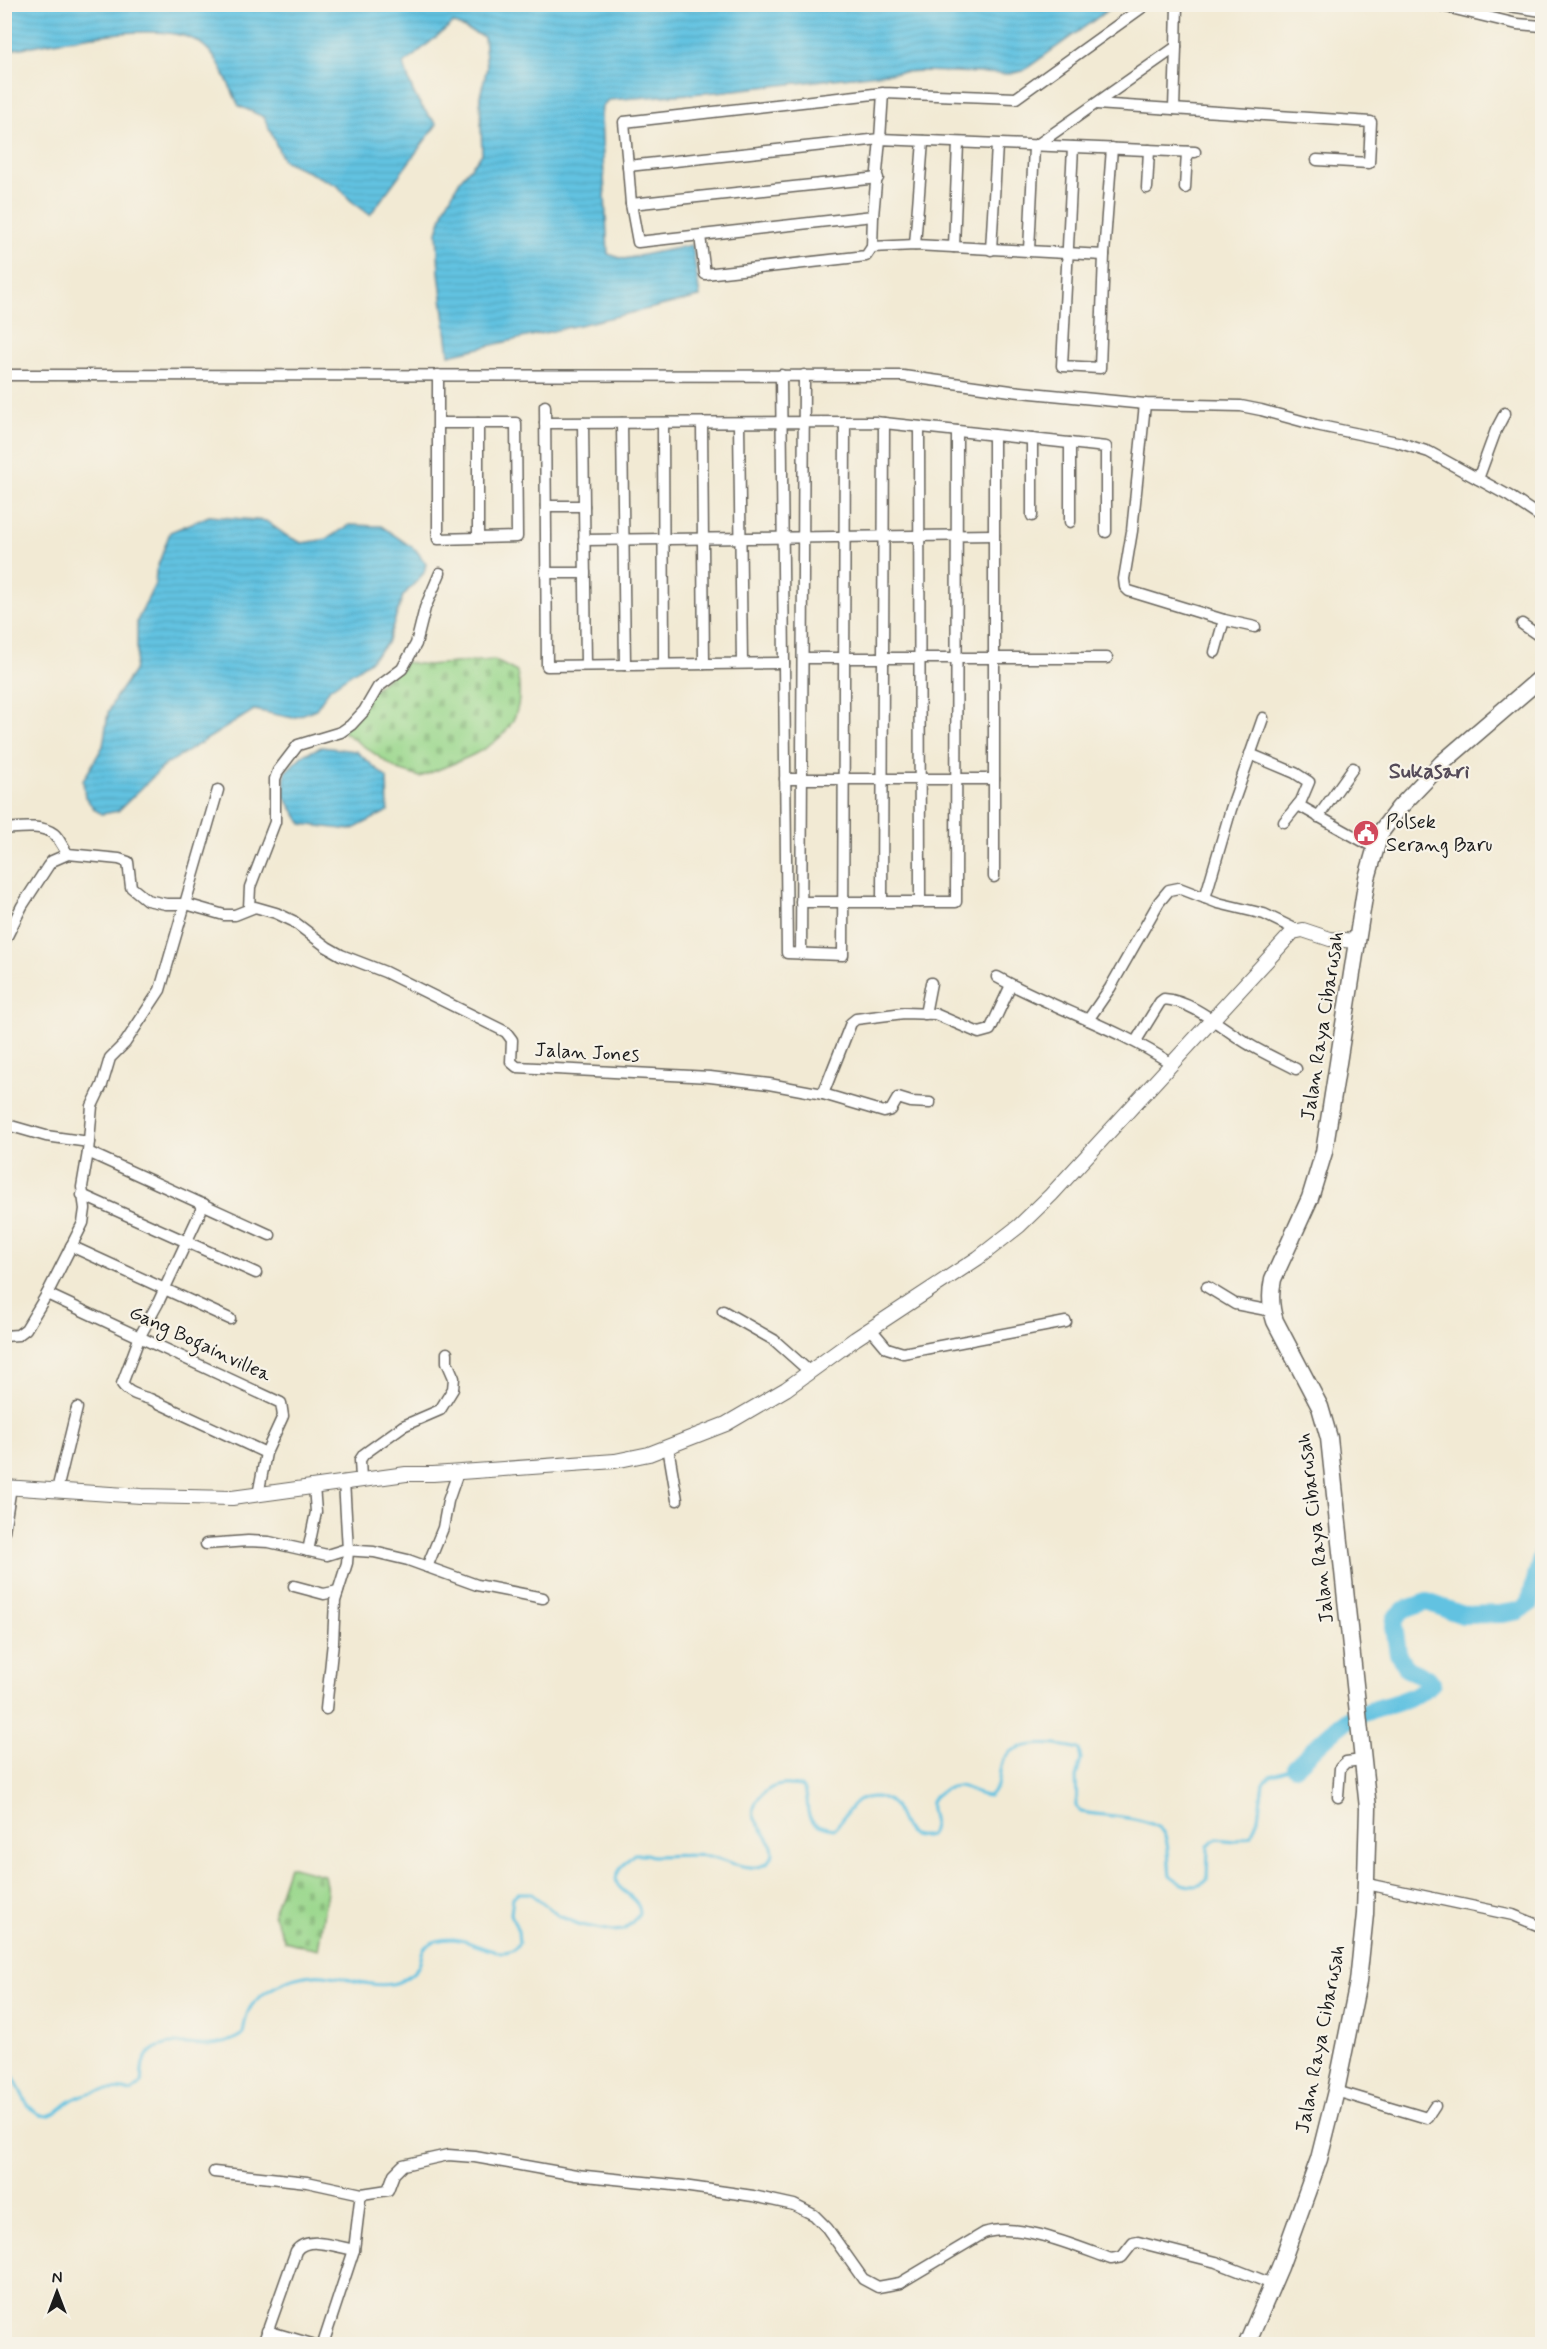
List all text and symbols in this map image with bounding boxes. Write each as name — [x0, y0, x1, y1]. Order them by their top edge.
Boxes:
district label: Sukasari — [1389, 758, 1469, 786]
place label: Polsek Serang Baru — [1386, 809, 1492, 859]
public building icon: Polsek Serang Baru — [1351, 818, 1381, 848]
street label: Jalan Raya Cibarusah — [1295, 929, 1351, 1123]
street label: Jalan Jones — [534, 1037, 640, 1069]
street label: Gang Bogainvillea — [124, 1299, 276, 1391]
street label: Jalan Raya Cibarusah — [1291, 1431, 1341, 1625]
street label: Jalan Raya Cibarusah — [1289, 1942, 1353, 2136]
north arrow — [27, 2262, 87, 2322]
text: N — [52, 2268, 62, 2289]

